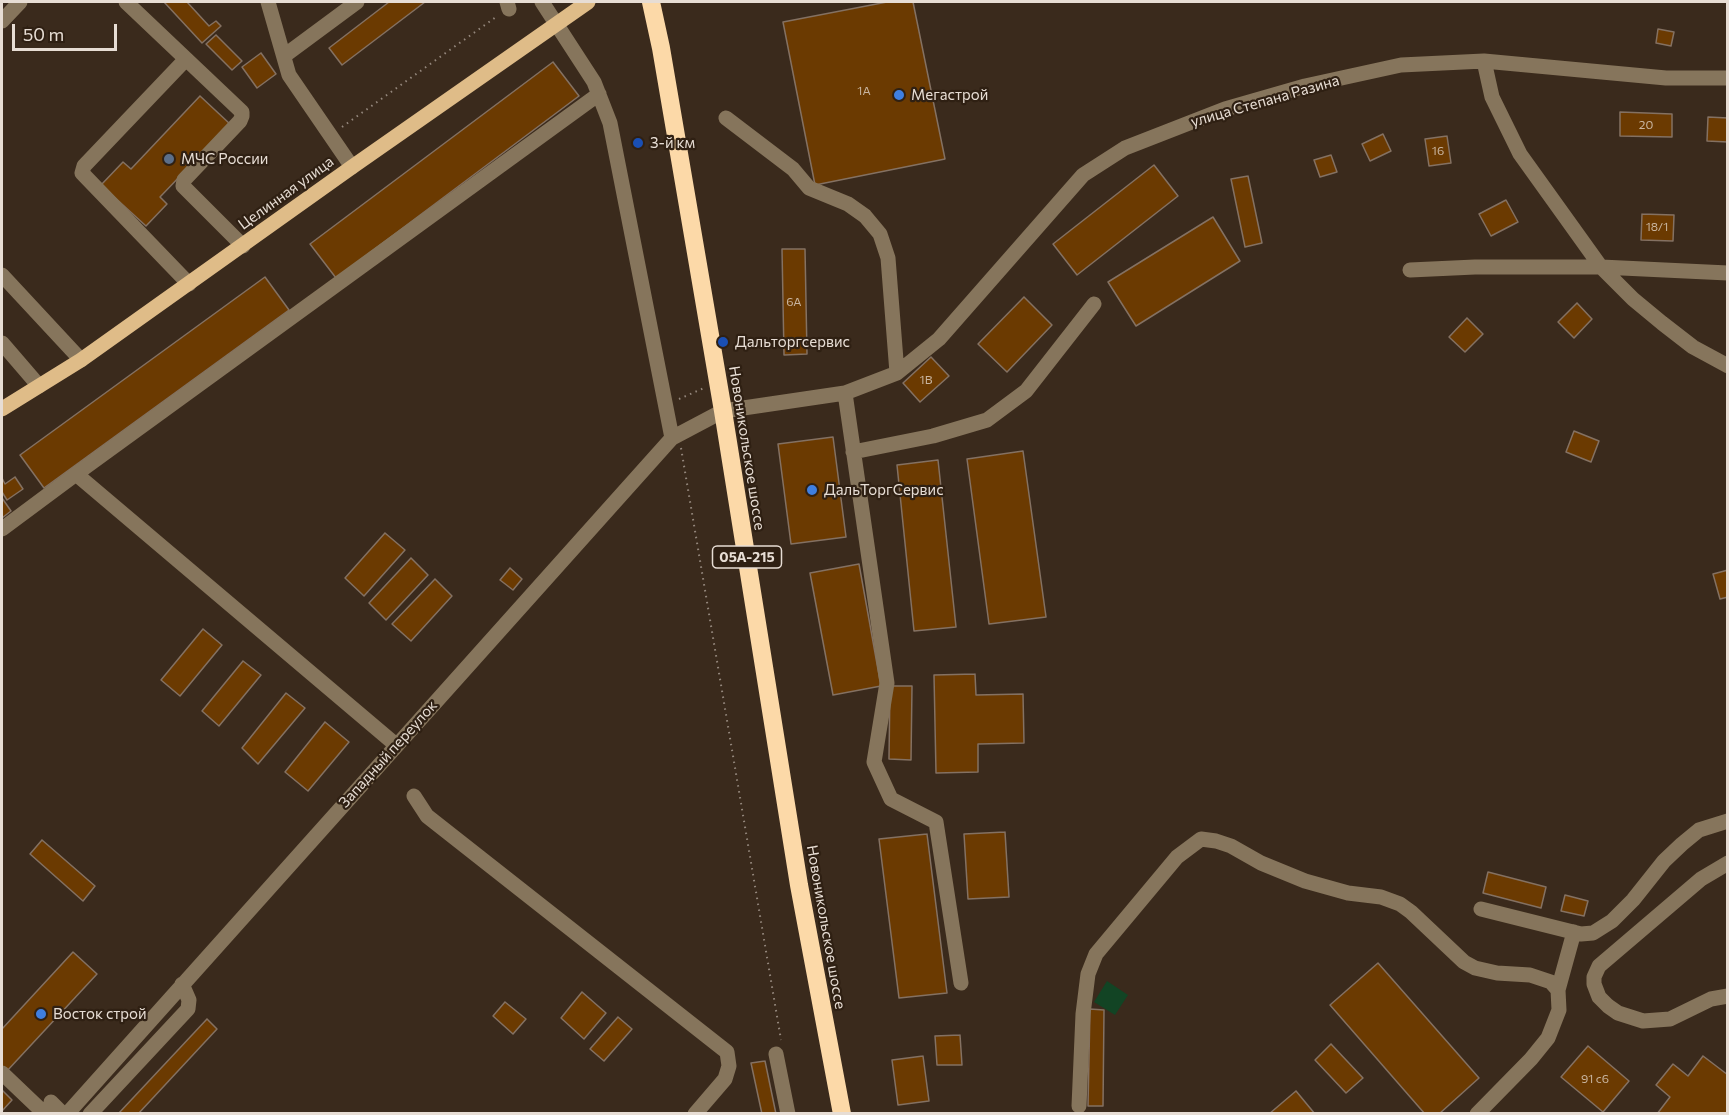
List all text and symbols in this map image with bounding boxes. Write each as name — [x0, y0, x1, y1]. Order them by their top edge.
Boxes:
scale bar — [15, 12, 120, 50]
text: 50 m — [23, 23, 64, 45]
street label: улица Степана Разина — [1189, 71, 1341, 131]
house number: 1А — [857, 84, 871, 98]
place label: Мегастрой — [911, 86, 988, 104]
marker: Мегастрой — [892, 88, 906, 102]
house number: 20 — [1639, 118, 1653, 132]
place label: 3-й км — [650, 134, 695, 152]
marker: 3-й км — [631, 136, 645, 150]
house number: 16 — [1432, 144, 1444, 158]
place label: МЧС России — [181, 150, 268, 168]
marker: МЧС России — [162, 152, 176, 166]
street label: Целинная улица — [235, 152, 337, 234]
house number: 18/1 — [1646, 220, 1668, 234]
house number: 6А — [786, 295, 802, 309]
place label: Дальторгсервис — [735, 333, 850, 351]
marker: Дальторгсервис — [716, 335, 730, 349]
street label: Новоникольское шоссе — [725, 365, 769, 531]
house number: 1В — [920, 373, 932, 387]
place label: ДальТоргСервис — [824, 481, 944, 499]
marker: ДальТоргСервис — [805, 483, 819, 497]
road number: 05А-215 — [712, 546, 782, 568]
street label: Западный переулок — [335, 697, 441, 811]
street label: Новоникольское шоссе — [803, 844, 849, 1010]
place label: Восток строй — [53, 1005, 147, 1023]
marker: Восток строй — [34, 1007, 48, 1021]
house number: 91 с6 — [1581, 1072, 1609, 1086]

